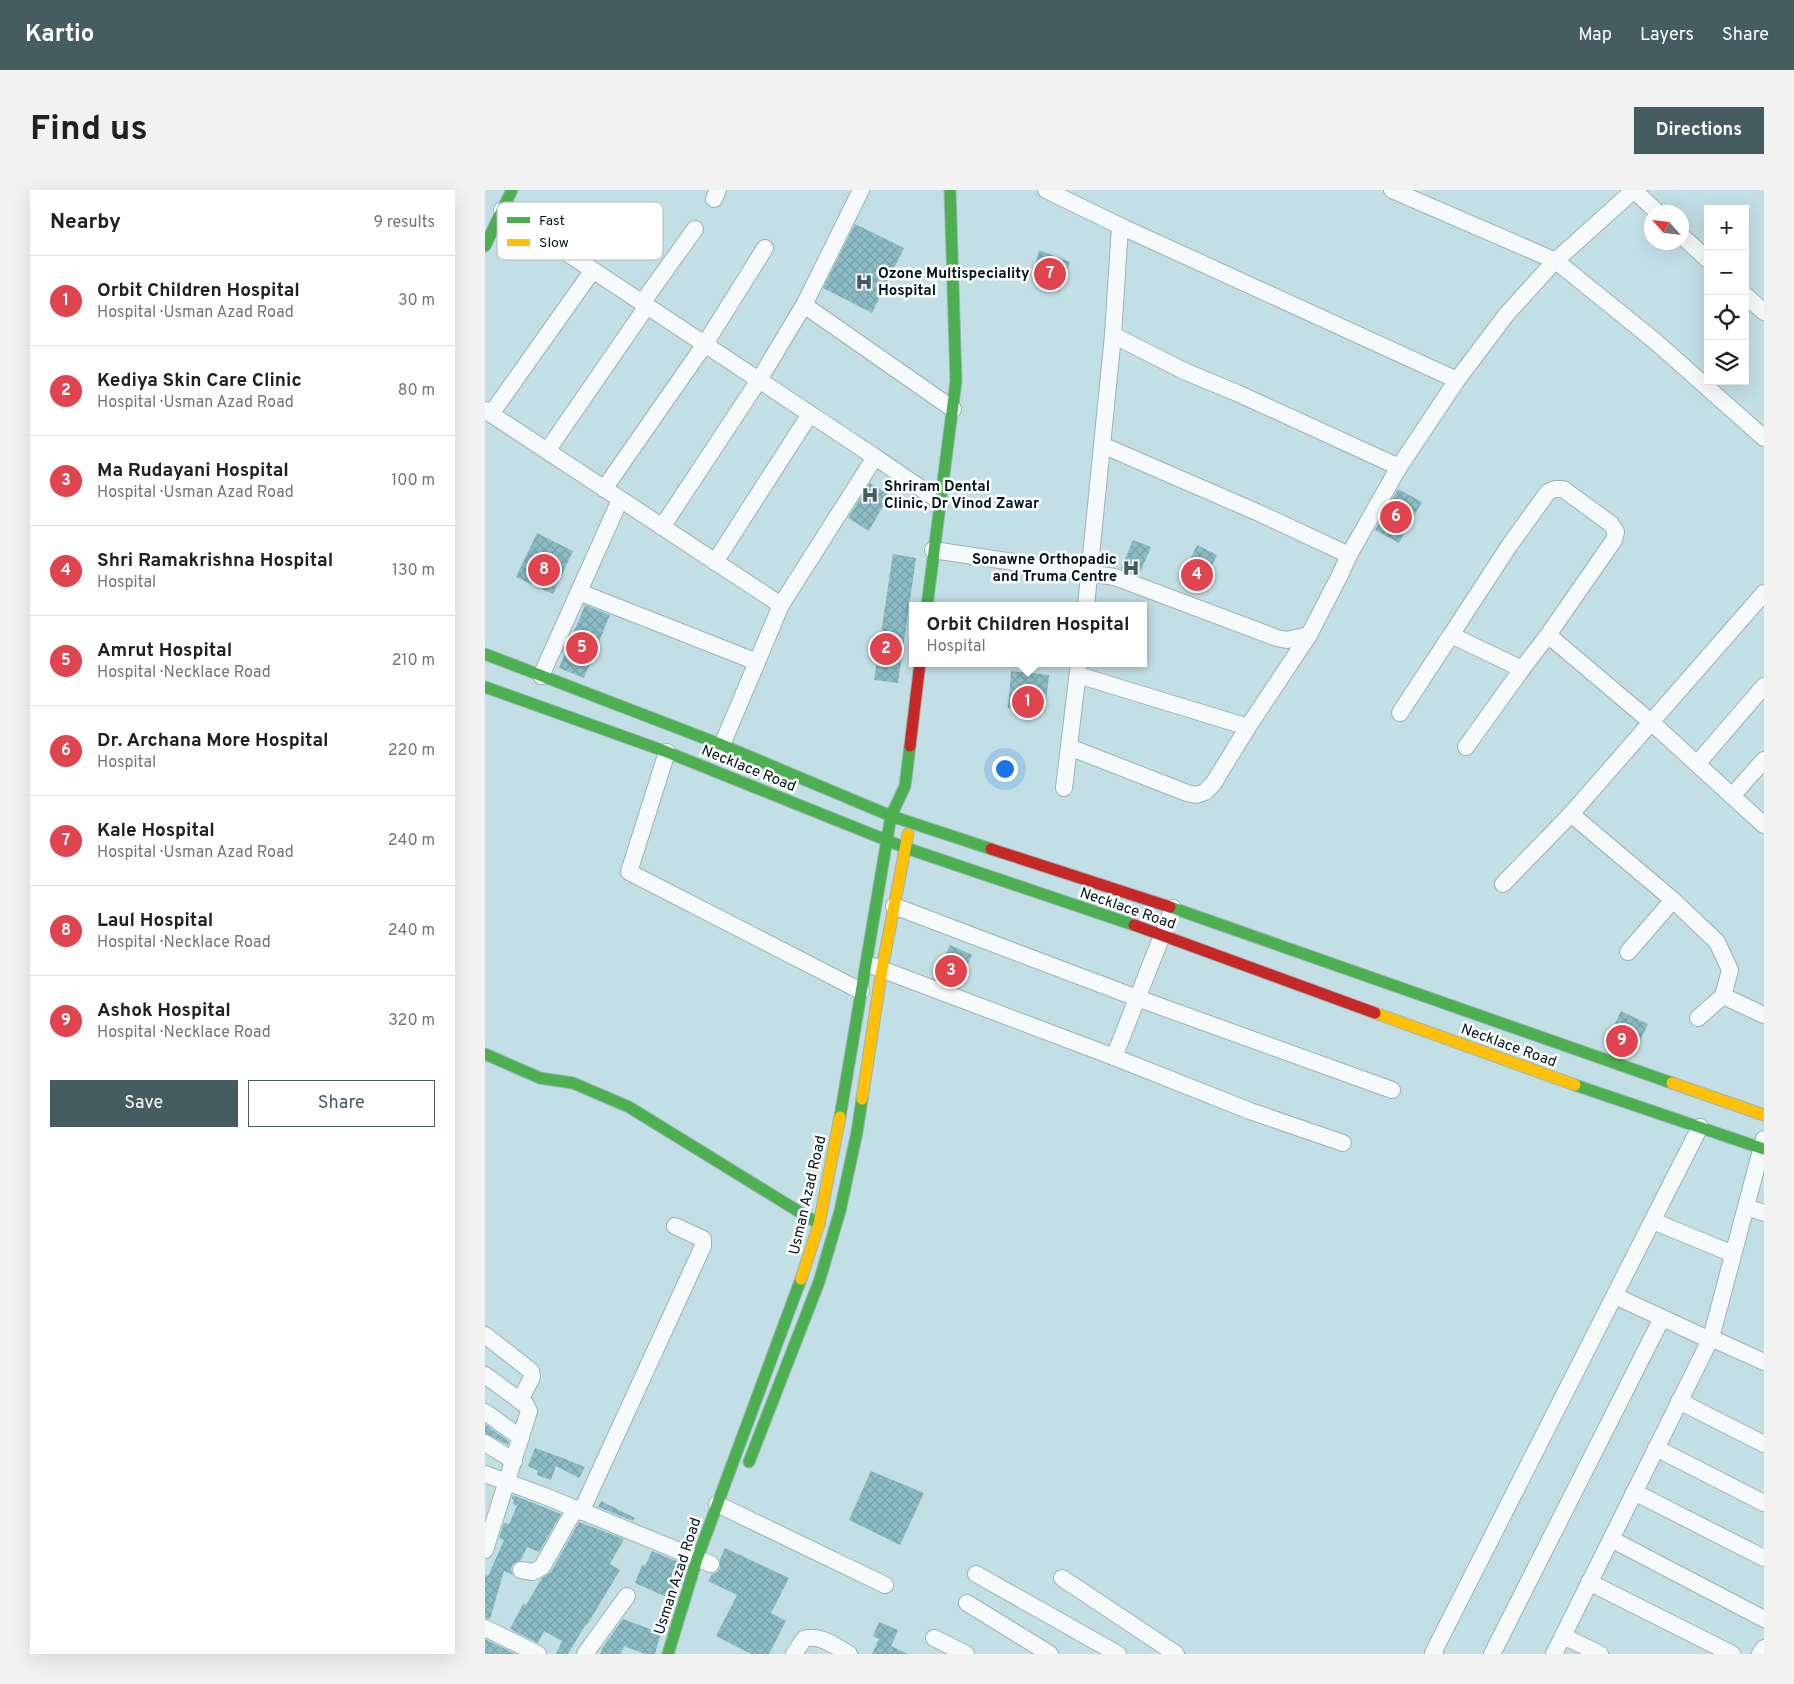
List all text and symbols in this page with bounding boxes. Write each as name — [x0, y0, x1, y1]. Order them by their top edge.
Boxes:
text: Kartio — [25, 20, 94, 50]
text: Map — [1578, 24, 1612, 47]
text: Layers — [1640, 24, 1694, 47]
text: Share — [1722, 24, 1769, 47]
button: Directions — [1634, 107, 1764, 154]
text: Find us — [30, 108, 148, 152]
legend — [497, 202, 663, 260]
north arrow — [1644, 205, 1689, 250]
map controls — [1704, 205, 1749, 385]
button: + — [1704, 205, 1749, 250]
text: Nearby — [50, 209, 121, 236]
text: 9 results — [373, 213, 435, 233]
text: Fast — [539, 213, 565, 230]
text: Slow — [539, 235, 569, 252]
button: − — [1704, 250, 1749, 295]
pin: 7 — [1034, 255, 1066, 293]
place label: Ozone Multispeciality Hospital — [878, 265, 1030, 301]
hospital icon: Ozone Multispeciality Hospital — [854, 272, 874, 292]
text: Orbit Children Hospital — [97, 279, 300, 303]
text: 1 — [63, 291, 69, 311]
text: 30 m — [398, 291, 435, 311]
button: locate — [1704, 295, 1749, 340]
text: Hospital · Usman Azad Road — [97, 303, 294, 323]
button: layers — [1704, 340, 1749, 385]
text: Kediya Skin Care Clinic — [97, 369, 302, 393]
text: 2 — [61, 381, 71, 401]
text: 80 m — [398, 381, 435, 401]
text: Hospital · Usman Azad Road — [97, 393, 294, 413]
text: Ma Rudayani Hospital — [97, 459, 289, 483]
text: 3 — [61, 471, 71, 491]
text: 100 m — [391, 471, 435, 491]
place label: Shriram Dental Clinic, Dr Vinod Zawar — [884, 478, 1040, 514]
text: Hospital · Usman Azad Road — [97, 483, 294, 503]
hospital icon: Shriram Dental Clinic, Dr Vinod Zawar — [860, 485, 880, 505]
pin: 6 — [1380, 498, 1412, 536]
text: Shri Ramakrishna Hospital — [97, 549, 333, 573]
pin: 8 — [528, 551, 560, 589]
place label: Sonawne Orthopadic and Truma Centre — [972, 551, 1117, 587]
pin: 4 — [1181, 556, 1213, 594]
hospital icon: Sonawne Orthopadic and Truma Centre — [1121, 558, 1141, 578]
text: 4 — [61, 561, 71, 581]
text: 130 m — [392, 561, 435, 581]
text: Hospital — [97, 573, 156, 593]
popup — [909, 602, 1147, 667]
text: Orbit Children Hospital — [927, 613, 1129, 637]
pin: 5 — [566, 629, 598, 667]
pin: 2 — [870, 630, 902, 668]
text: Hospital — [927, 637, 986, 657]
text: Amrut Hospital — [97, 639, 232, 663]
text: 5 — [61, 651, 71, 671]
text: 210 m — [392, 651, 435, 671]
text: Hospital · Necklace Road — [97, 663, 271, 683]
pin: 1 — [1012, 683, 1044, 721]
text: Dr. Archana More Hospital — [97, 729, 329, 753]
text: 6 — [61, 741, 71, 761]
text: 220 m — [388, 741, 435, 761]
street label: Necklace Road — [698, 742, 799, 797]
text: Hospital — [97, 753, 156, 773]
your location — [992, 756, 1018, 782]
text: Kale Hospital — [97, 819, 215, 843]
text: 7 — [62, 831, 70, 851]
text: 240 m — [388, 831, 435, 851]
text: Hospital · Usman Azad Road — [97, 843, 294, 863]
street label: Necklace Road — [1077, 884, 1178, 935]
text: Laul Hospital — [97, 909, 213, 933]
text: 8 — [61, 921, 71, 941]
text: 240 m — [388, 921, 435, 941]
text: Hospital · Necklace Road — [97, 933, 271, 953]
pin: 3 — [935, 952, 967, 990]
text: Ashok Hospital — [97, 999, 231, 1023]
text: 9 — [61, 1011, 71, 1031]
text: 320 m — [388, 1011, 435, 1031]
street label: Necklace Road — [1458, 1020, 1559, 1073]
pin: 9 — [1606, 1022, 1638, 1060]
text: Hospital · Necklace Road — [97, 1023, 271, 1043]
button: Save — [50, 1080, 238, 1127]
button: Share — [248, 1080, 435, 1127]
street label: Usman Azad Road — [785, 1134, 831, 1257]
street label: Usman Azad Road — [651, 1515, 706, 1637]

